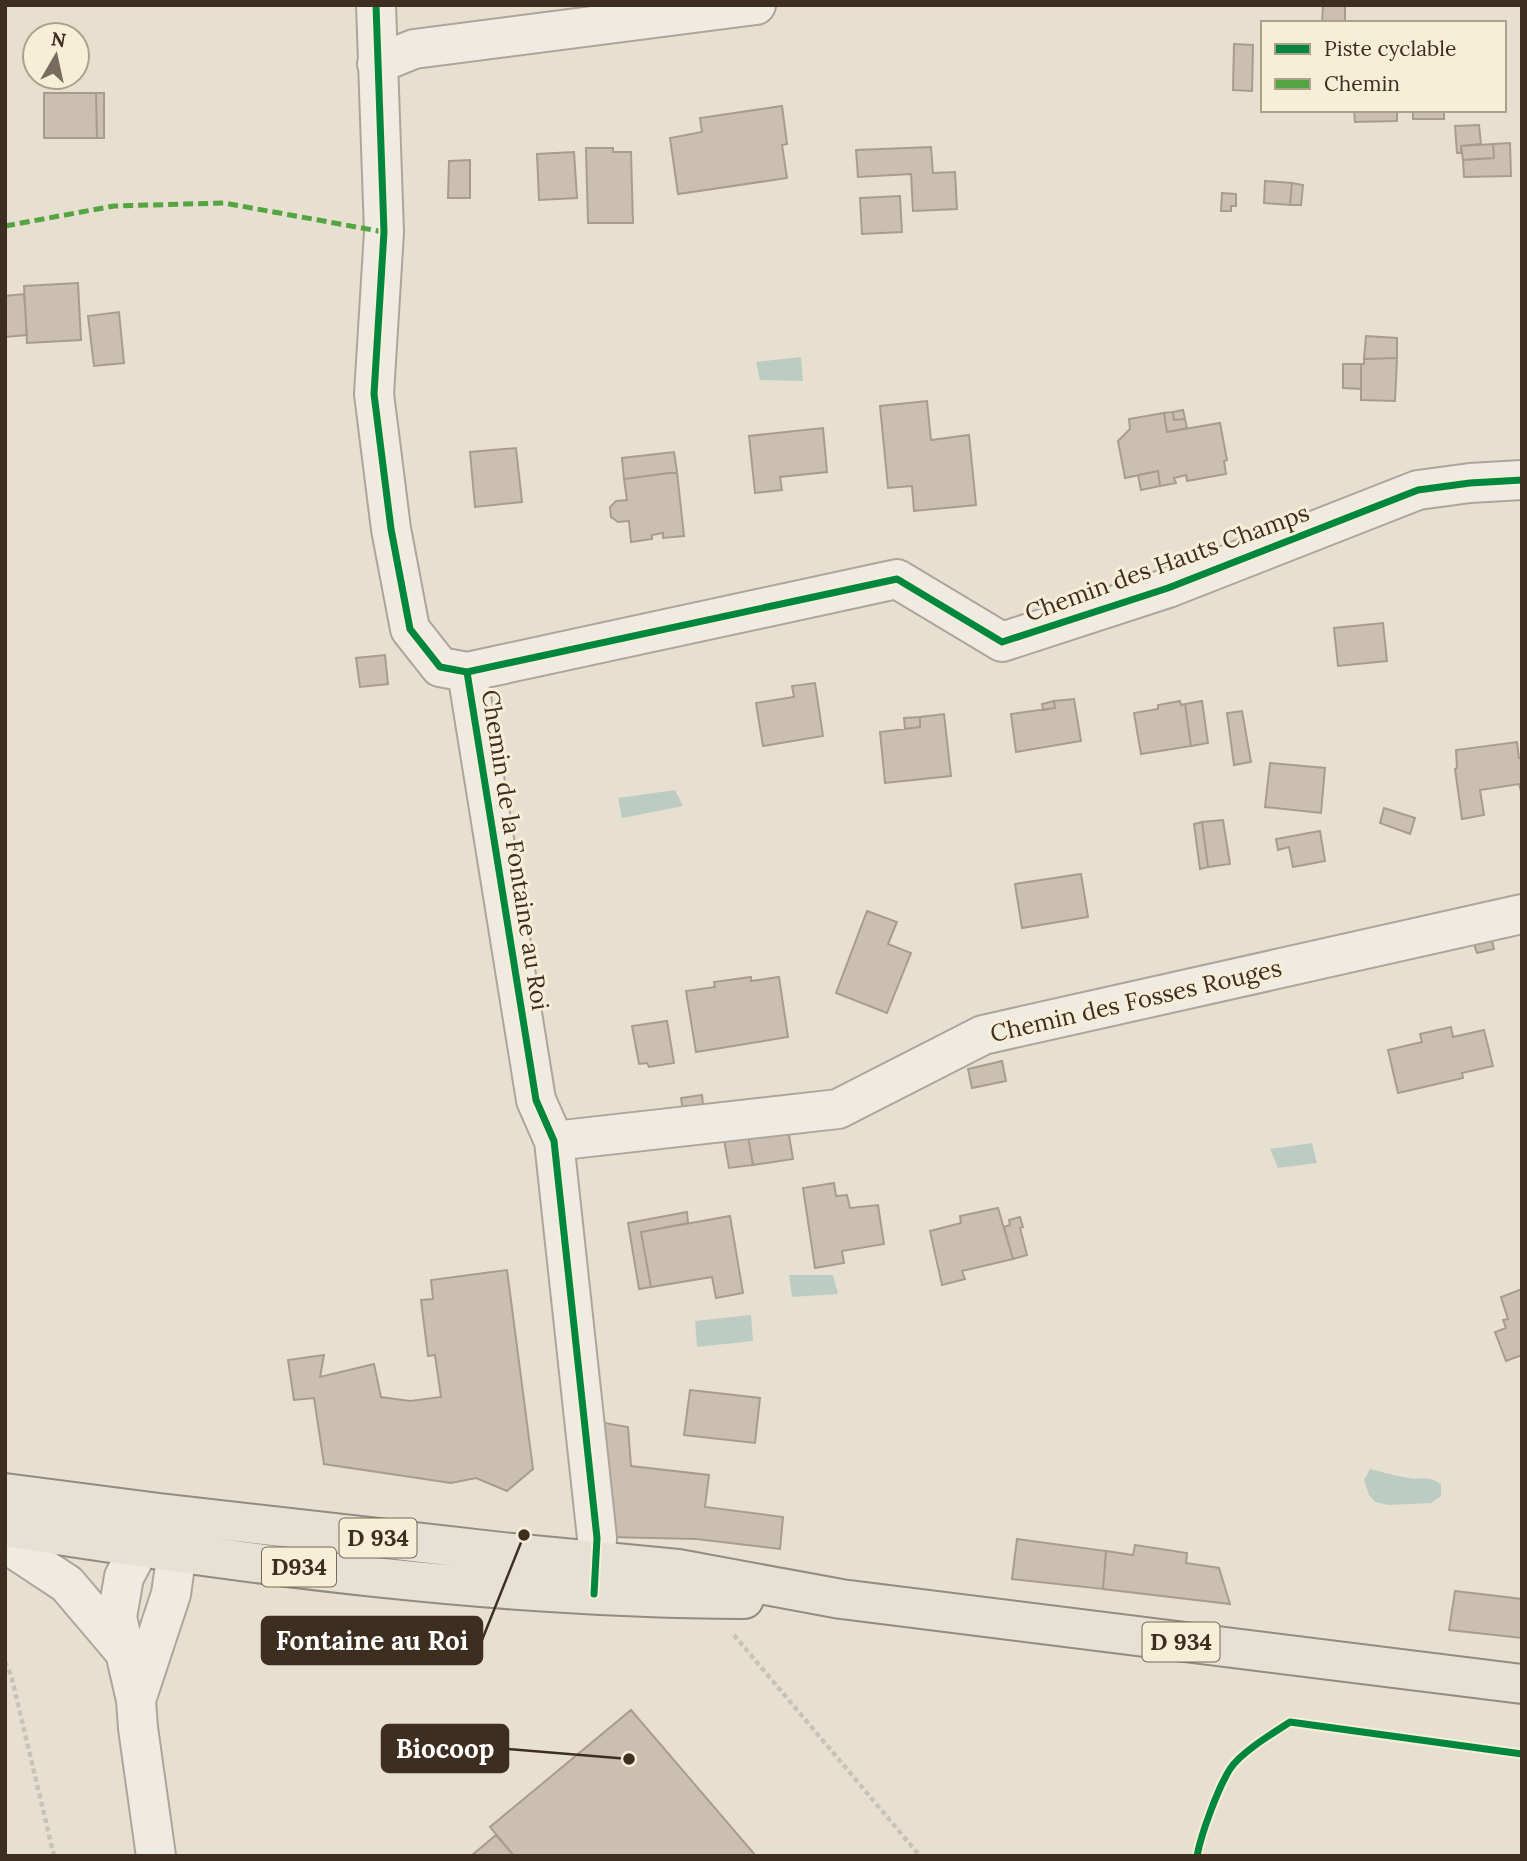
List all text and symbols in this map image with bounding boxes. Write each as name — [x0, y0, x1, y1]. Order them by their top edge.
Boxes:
north arrow — [21, 21, 91, 91]
legend — [1261, 21, 1506, 112]
text: N — [50, 26, 68, 52]
text: Piste cyclable — [1324, 35, 1456, 62]
text: Chemin — [1324, 70, 1400, 97]
street label: Chemin des Hauts Champs — [1020, 497, 1313, 628]
street label: Chemin de la Fontaine au Roi — [475, 687, 556, 1012]
street label: Chemin des Fosses Rouges — [987, 952, 1285, 1049]
road number: D 934 — [340, 1518, 416, 1558]
road number: D934 — [262, 1548, 336, 1586]
callout: Fontaine au Roi — [262, 1617, 482, 1664]
road number: D 934 — [1142, 1623, 1220, 1662]
text: Fontaine au Roi — [276, 1624, 468, 1657]
callout: Biocoop — [382, 1725, 508, 1772]
text: Biocoop — [396, 1732, 494, 1765]

